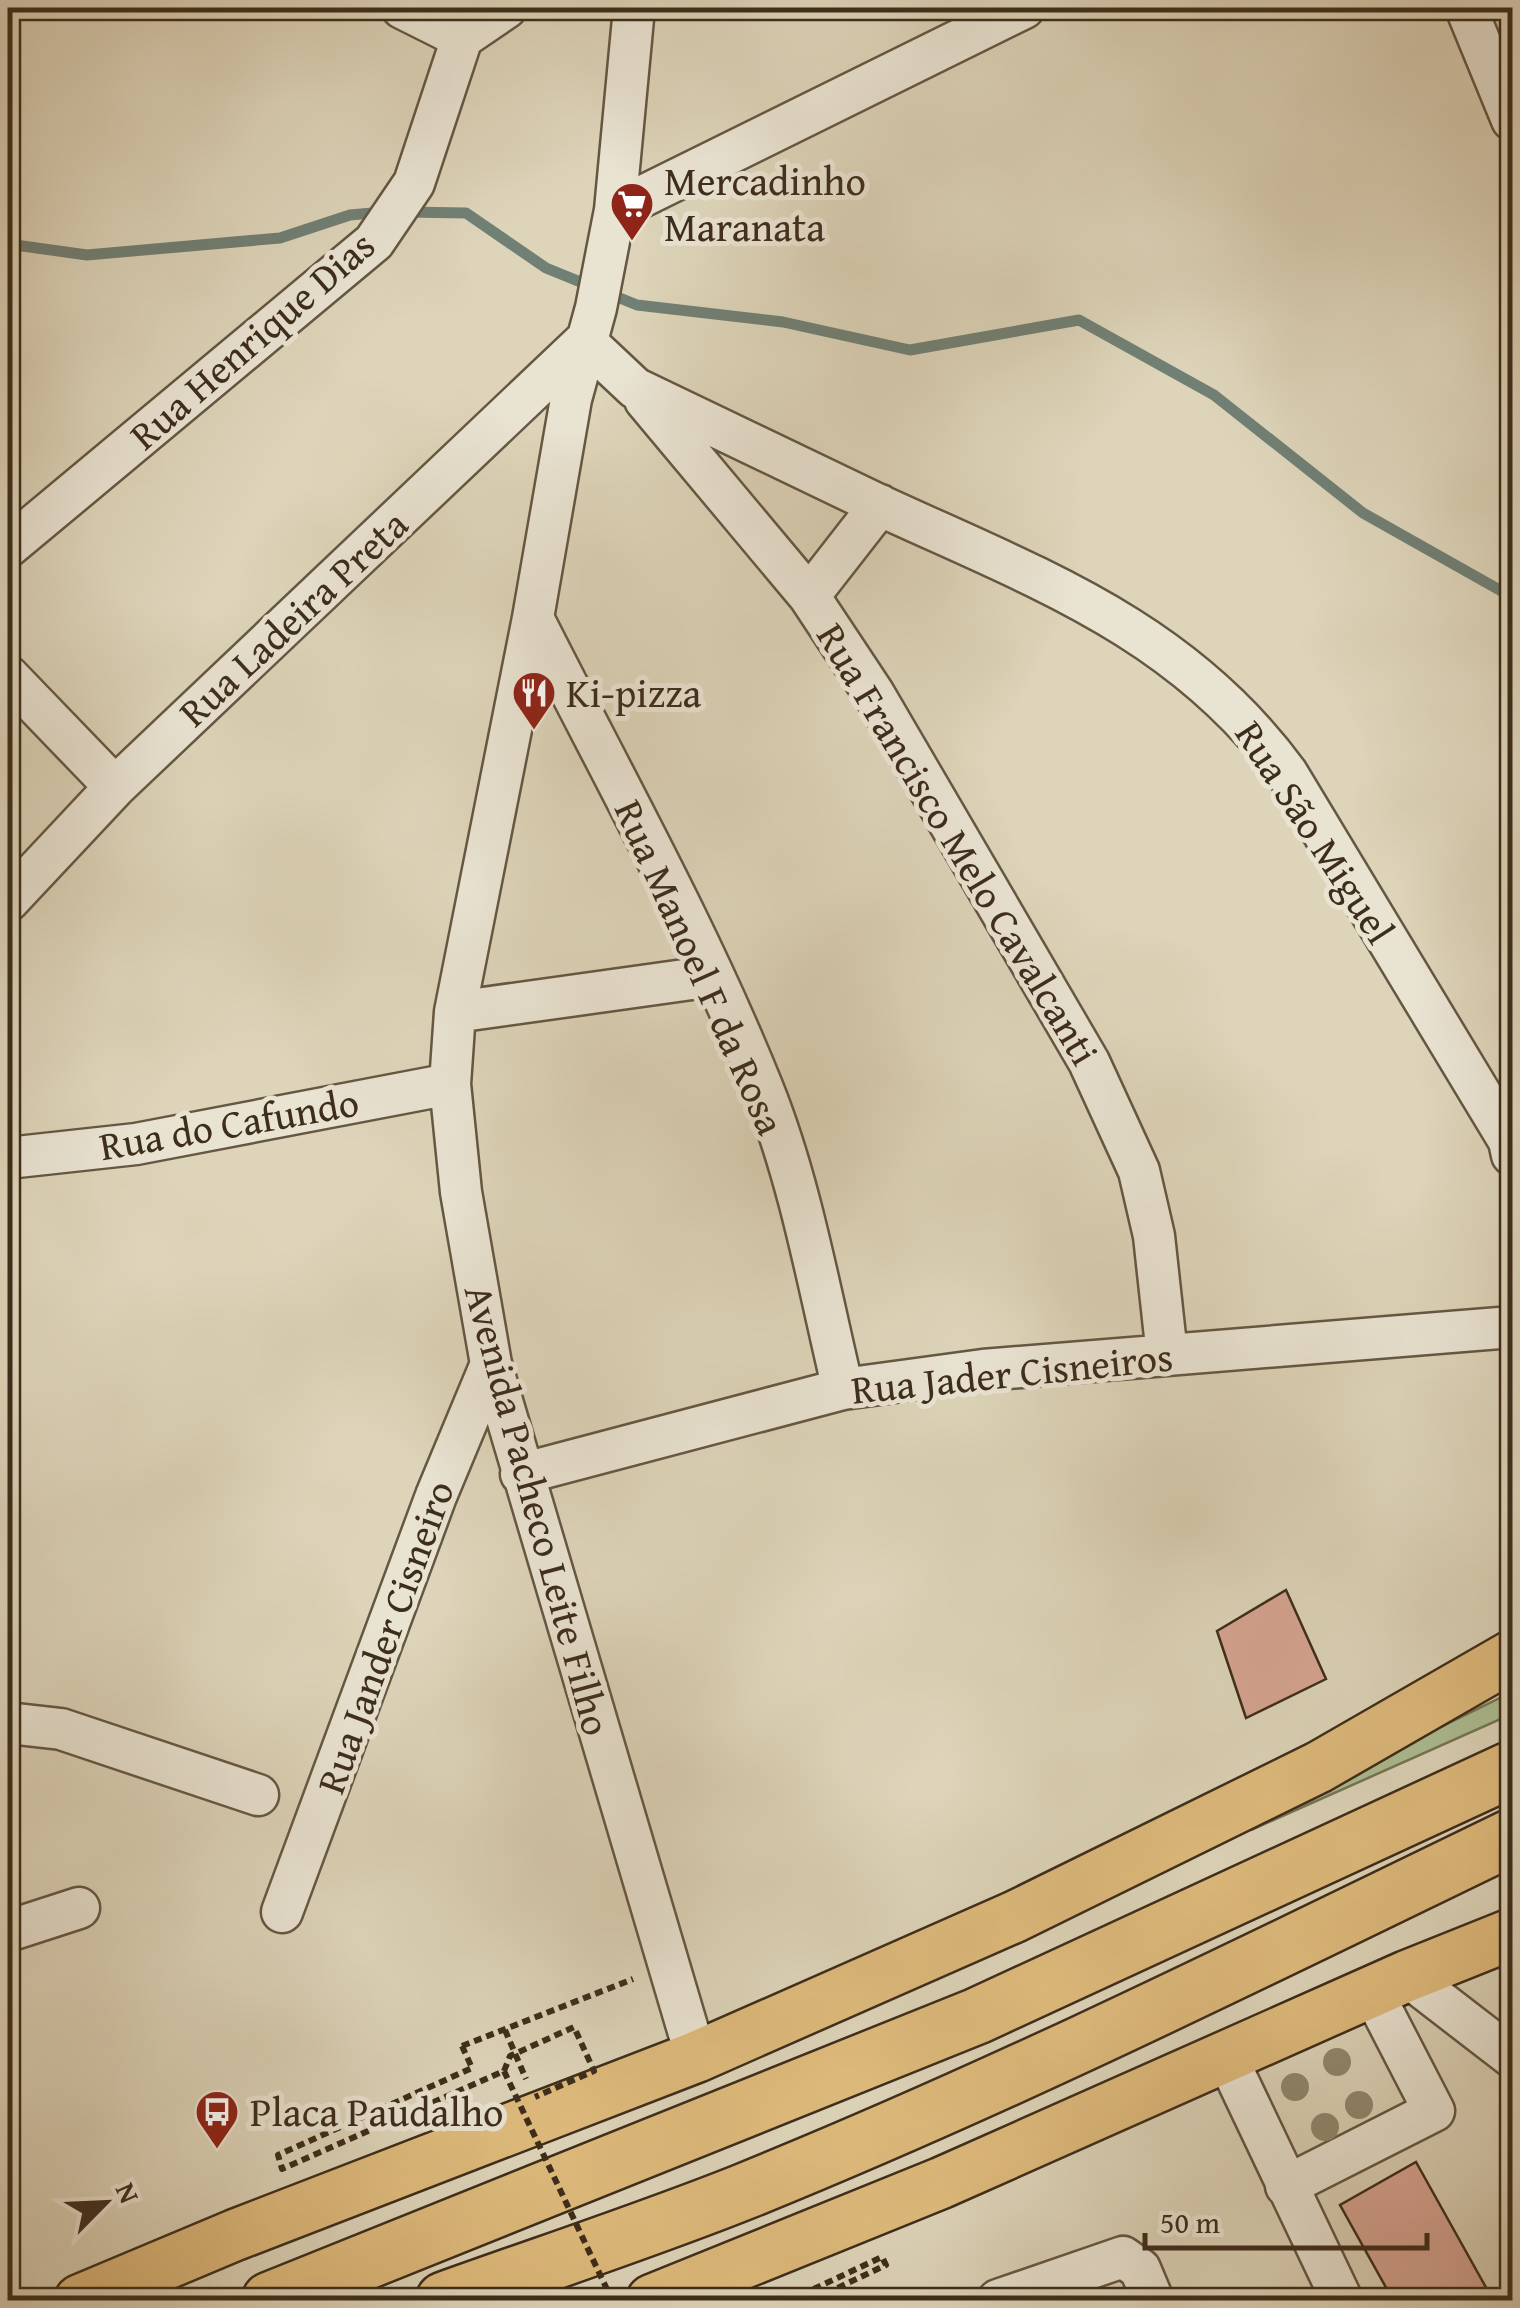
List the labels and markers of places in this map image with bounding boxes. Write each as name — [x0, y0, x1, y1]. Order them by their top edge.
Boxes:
place label: Mercadinho Maranata — [664, 151, 866, 256]
supermarket icon: Mercadinho Maranata — [609, 181, 655, 242]
place label: Ki-pizza — [566, 663, 701, 722]
restaurant icon: Ki-pizza — [511, 670, 557, 731]
place label: Placa Paudalho — [250, 2082, 504, 2141]
bus stop icon: Placa Paudalho — [194, 2089, 240, 2150]

